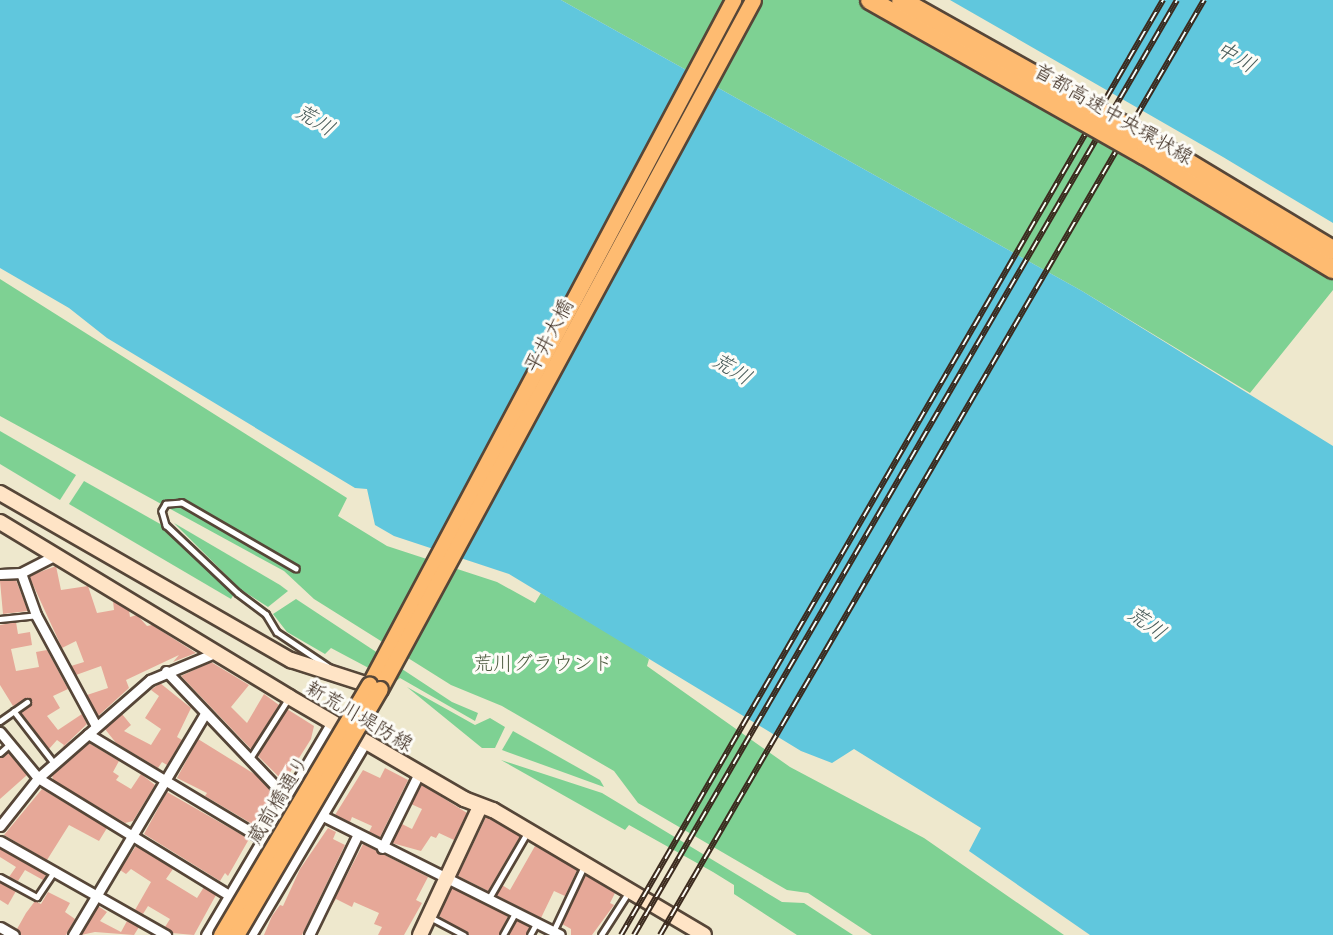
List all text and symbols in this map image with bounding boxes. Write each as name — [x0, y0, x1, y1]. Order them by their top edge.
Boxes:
water label: 中川 — [1213, 34, 1261, 76]
street label: 首都高速中央環状線 — [1030, 58, 1198, 168]
water label: 荒川 — [292, 96, 340, 140]
street label: 平井大橋 — [519, 294, 577, 376]
water label: 荒川 — [709, 345, 757, 389]
water label: 荒川 — [1124, 598, 1172, 644]
park label: 荒川グラウンド — [473, 650, 613, 674]
street label: 新荒川堤防線 — [302, 675, 418, 755]
street label: 蔵前橋通り — [241, 750, 313, 848]

